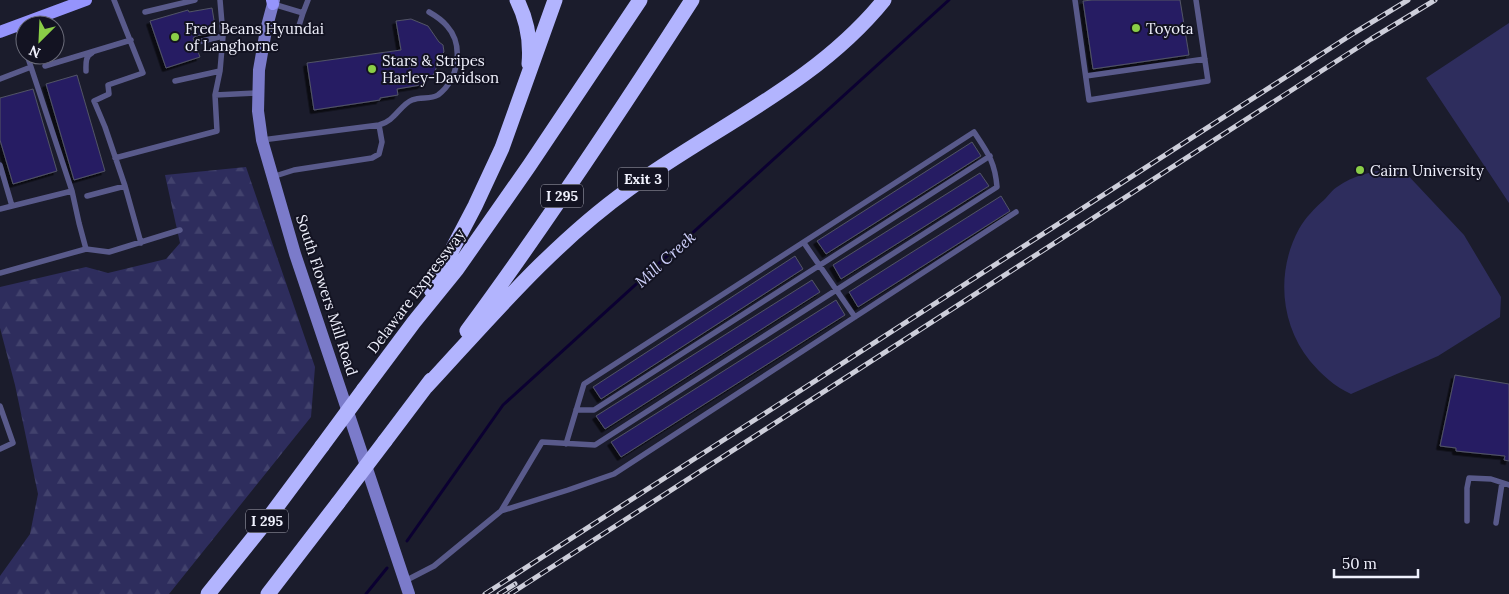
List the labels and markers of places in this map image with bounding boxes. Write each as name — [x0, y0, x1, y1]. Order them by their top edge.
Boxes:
place label: Fred Beans Hyundai of Langhorne — [185, 19, 324, 55]
place label: Toyota — [1146, 19, 1194, 38]
marker: Toyota — [1130, 22, 1142, 34]
marker: Fred Beans Hyundai of Langhorne — [169, 31, 181, 43]
place label: Stars & Stripes Harley-Davidson — [382, 51, 499, 87]
marker: Stars & Stripes Harley-Davidson — [366, 63, 378, 75]
place label: Cairn University — [1370, 161, 1484, 180]
marker: Cairn University — [1354, 164, 1366, 176]

